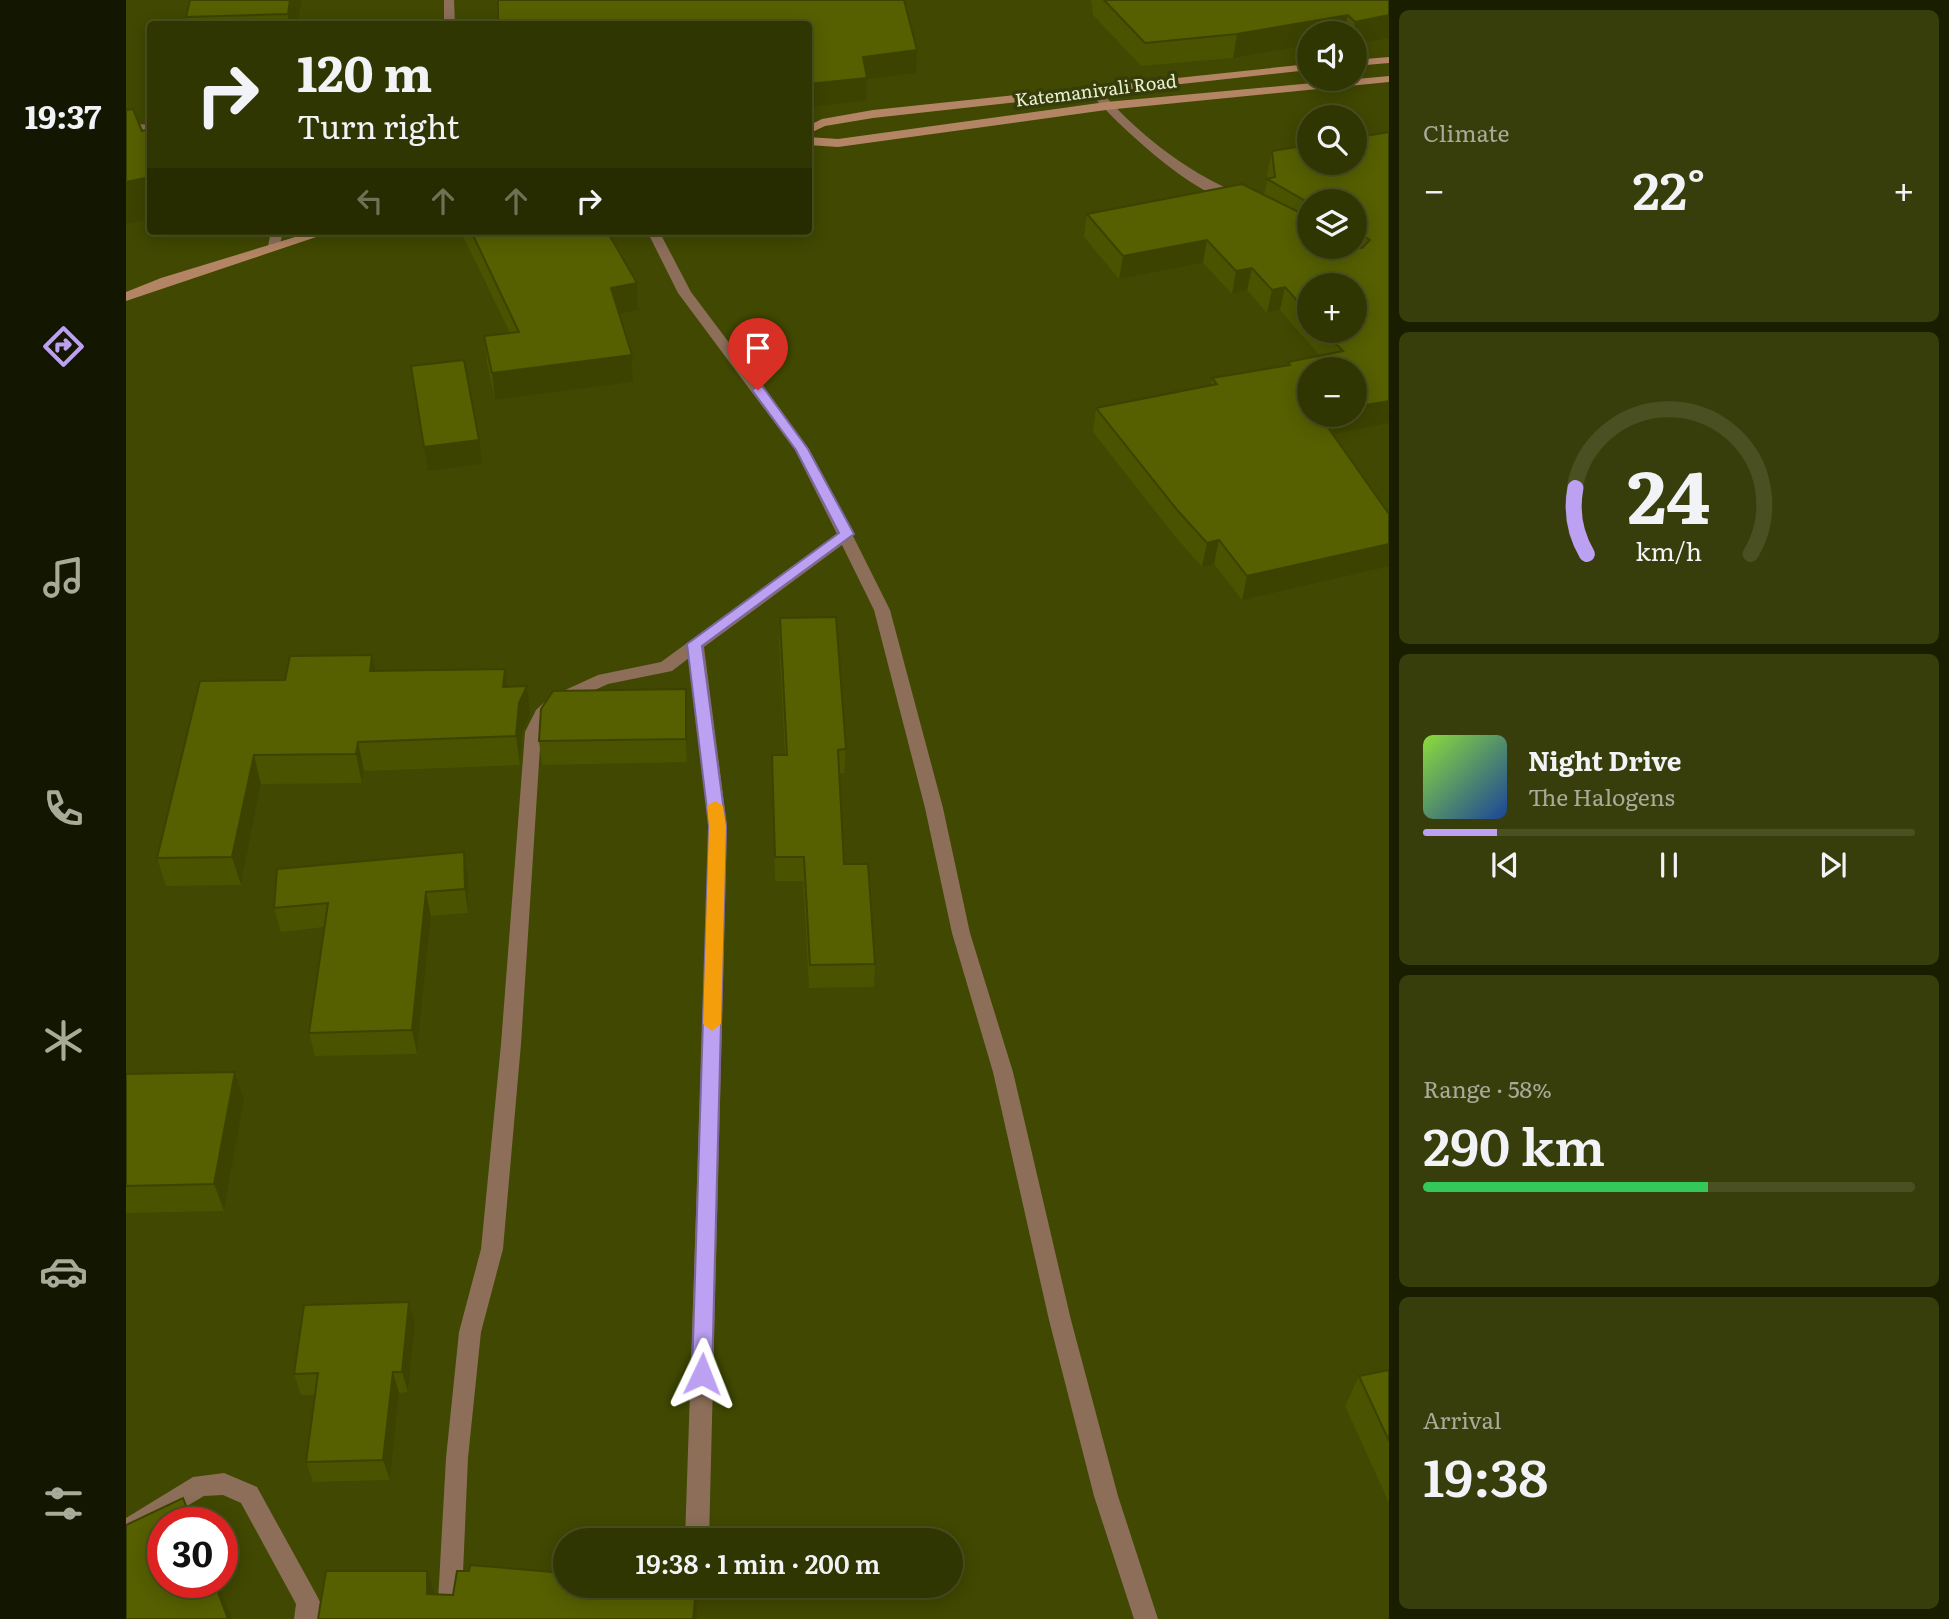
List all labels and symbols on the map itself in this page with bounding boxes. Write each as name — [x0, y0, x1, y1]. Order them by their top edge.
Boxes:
street label: Katemanivali Road — [1014, 66, 1178, 113]
pin — [728, 318, 788, 390]
position arrow — [665, 1337, 739, 1411]
speed limit sign: 30 — [147, 1507, 238, 1598]

